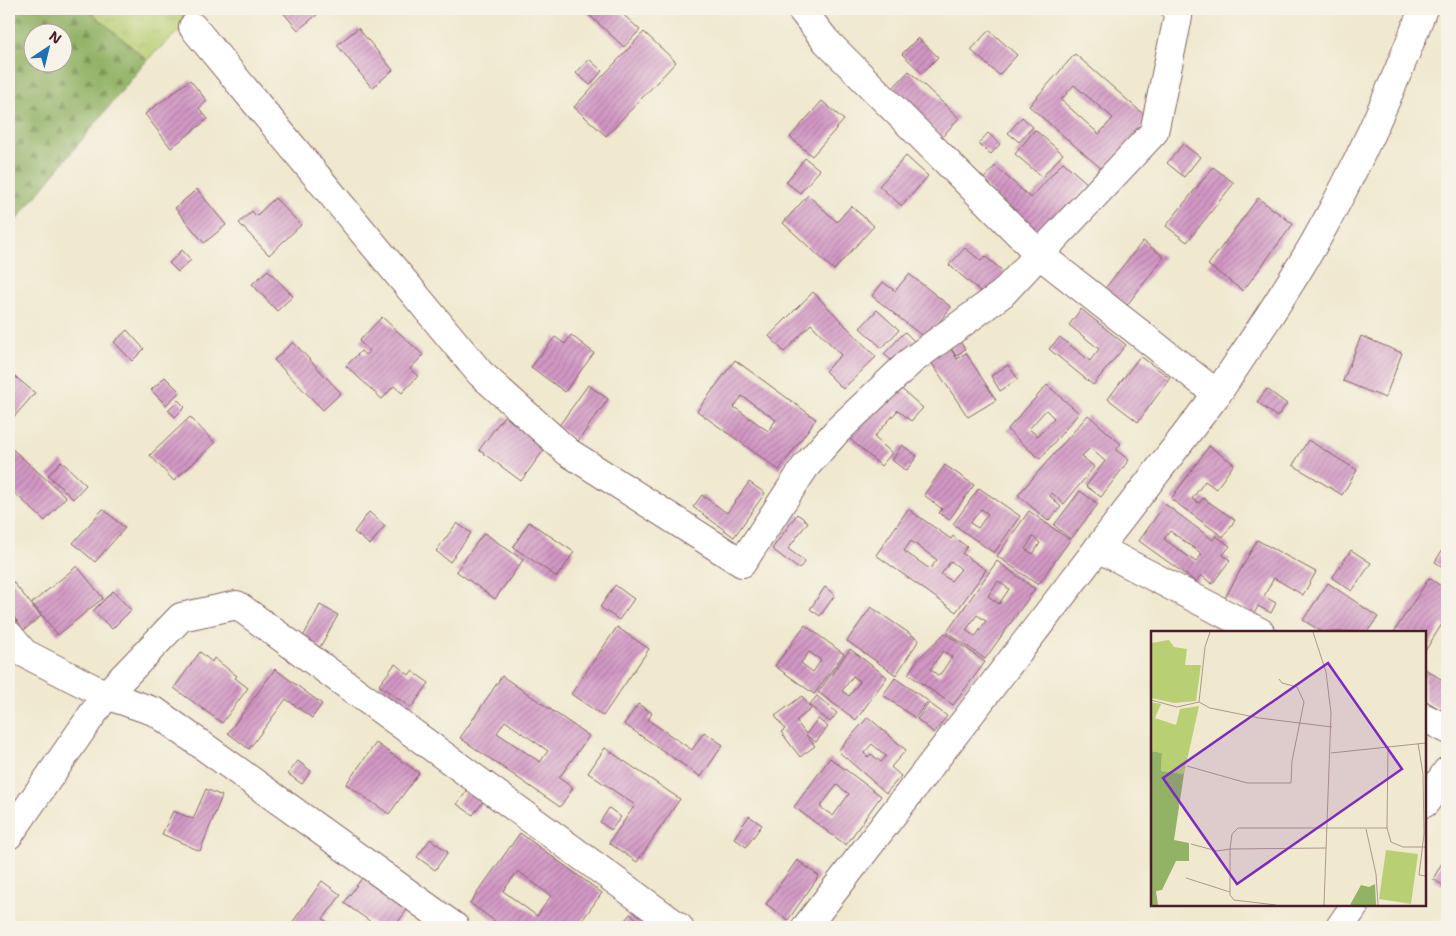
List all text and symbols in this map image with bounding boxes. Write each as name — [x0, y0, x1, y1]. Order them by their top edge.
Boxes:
north arrow — [22, 22, 72, 72]
text: N — [46, 27, 65, 48]
inset map — [1151, 631, 1426, 906]

